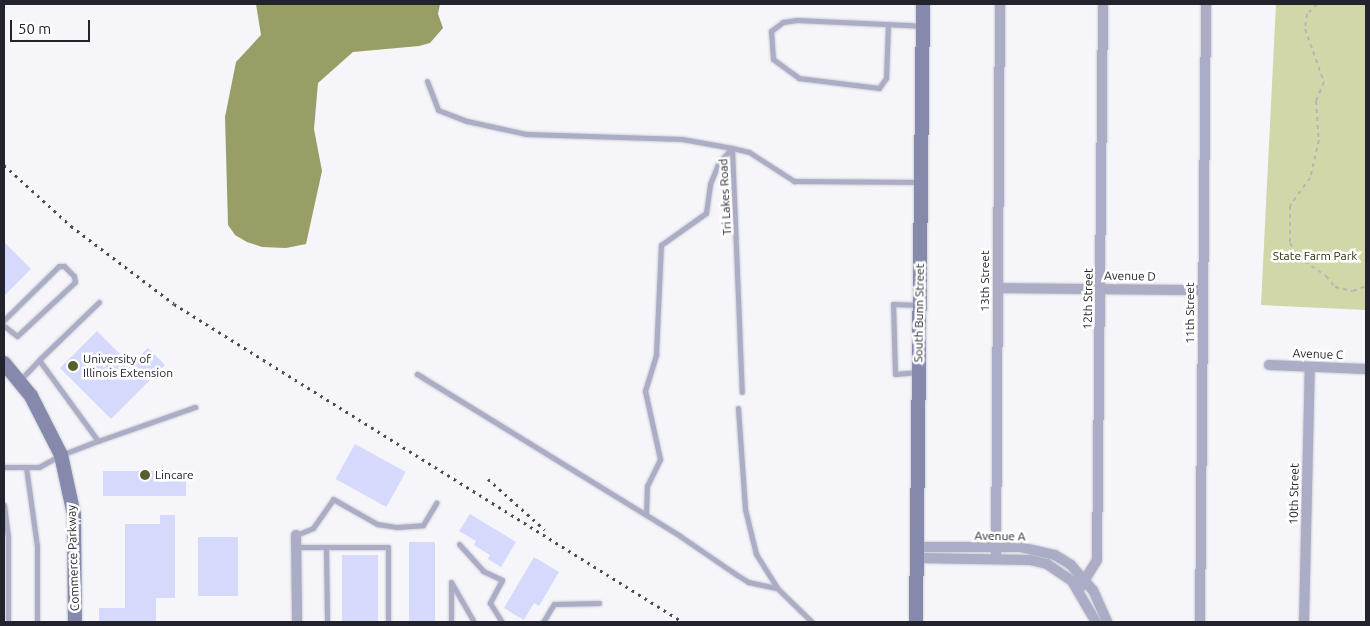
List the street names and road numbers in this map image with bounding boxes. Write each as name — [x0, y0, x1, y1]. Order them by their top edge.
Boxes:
street label: Tri Lakes Road — [716, 158, 734, 236]
street label: 13th Street — [978, 250, 992, 312]
street label: South Bunn Street — [911, 263, 927, 363]
street label: 12th Street — [1080, 268, 1096, 330]
street label: Avenue D — [1104, 268, 1156, 284]
street label: 11th Street — [1183, 282, 1197, 344]
street label: Avenue C — [1292, 346, 1344, 362]
street label: 10th Street — [1286, 463, 1302, 525]
street label: Commerce Parkway — [64, 505, 82, 611]
street label: Avenue A — [974, 528, 1026, 544]

